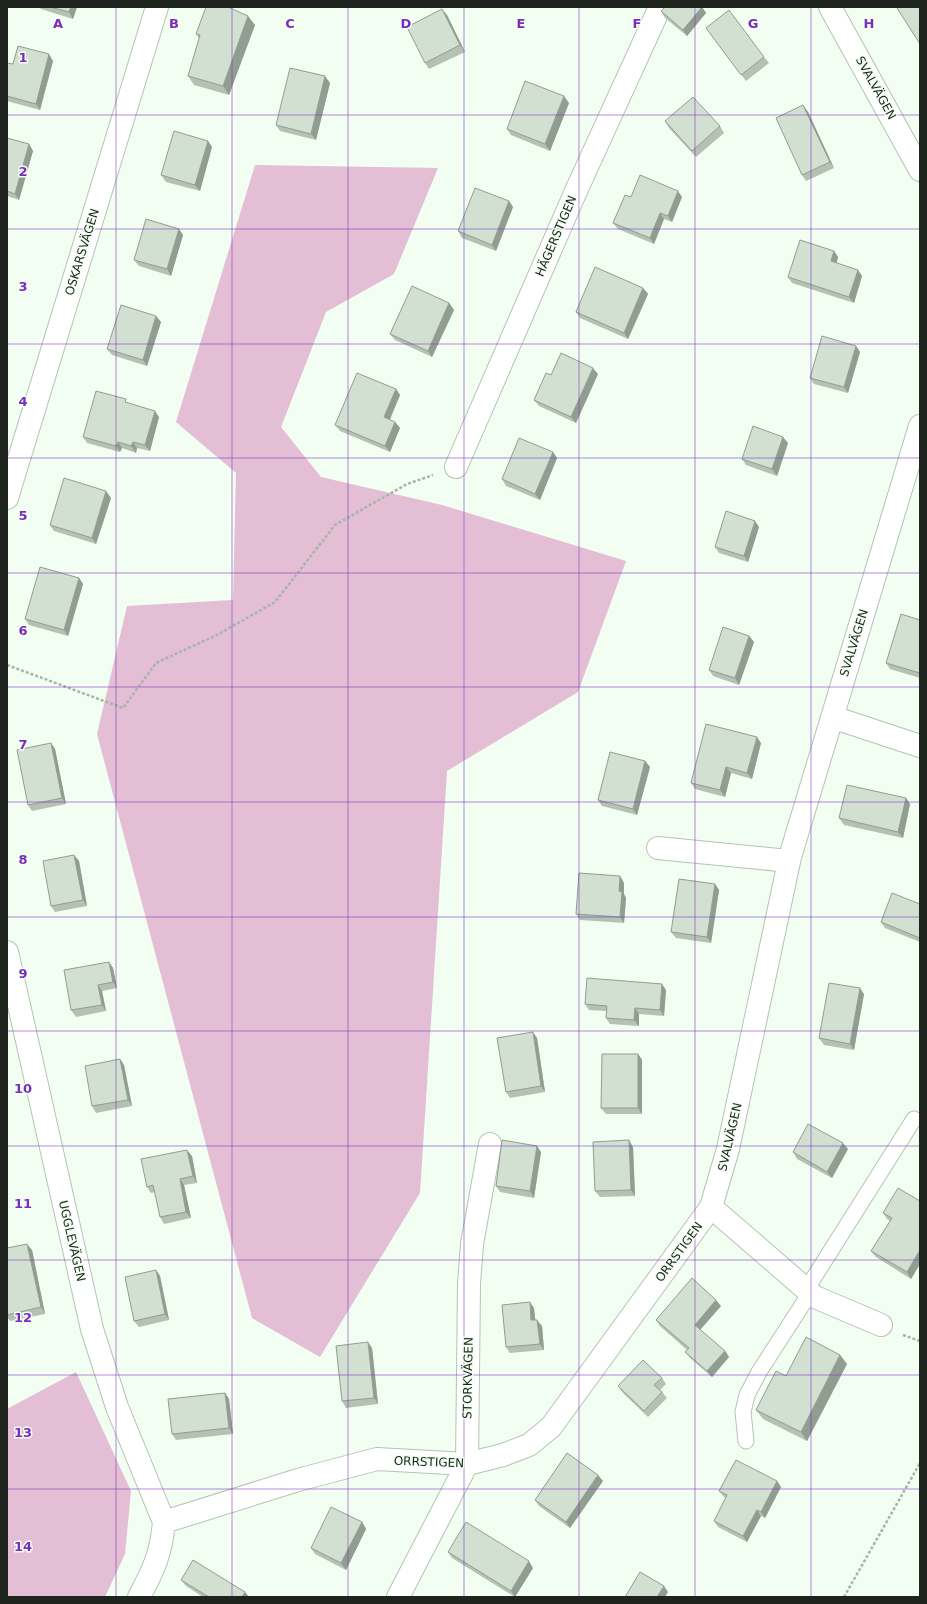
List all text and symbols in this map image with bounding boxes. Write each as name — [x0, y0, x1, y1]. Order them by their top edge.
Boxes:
text: A — [53, 16, 63, 31]
text: B — [169, 16, 179, 31]
text: C — [285, 16, 295, 31]
text: D — [401, 16, 412, 31]
text: E — [517, 16, 525, 31]
text: F — [633, 16, 641, 31]
text: G — [748, 16, 758, 31]
text: H — [864, 16, 874, 31]
text: 1 — [18, 50, 28, 65]
street label: SVALVÄGEN — [853, 54, 900, 122]
text: 2 — [18, 164, 28, 179]
street label: HÄGERSTIGEN — [532, 193, 579, 279]
street label: OSKARSVÄGEN — [61, 207, 102, 297]
text: 3 — [18, 279, 28, 294]
text: 4 — [18, 394, 28, 409]
text: 5 — [18, 508, 28, 523]
street label: SVALVÄGEN — [836, 607, 871, 678]
text: 6 — [18, 623, 28, 638]
text: 7 — [18, 737, 28, 752]
text: 8 — [18, 852, 28, 867]
text: 9 — [18, 966, 28, 981]
text: 10 — [14, 1081, 32, 1096]
street label: SVALVÄGEN — [714, 1101, 745, 1173]
text: 11 — [14, 1196, 32, 1211]
street label: UGGLEVÄGEN — [56, 1199, 89, 1283]
street label: ORRSTIGEN — [653, 1219, 705, 1285]
text: 12 — [14, 1310, 32, 1325]
street label: STORKVÄGEN — [459, 1337, 476, 1419]
text: 13 — [14, 1425, 32, 1440]
street label: ORRSTIGEN — [394, 1454, 464, 1470]
text: 14 — [14, 1539, 32, 1554]

